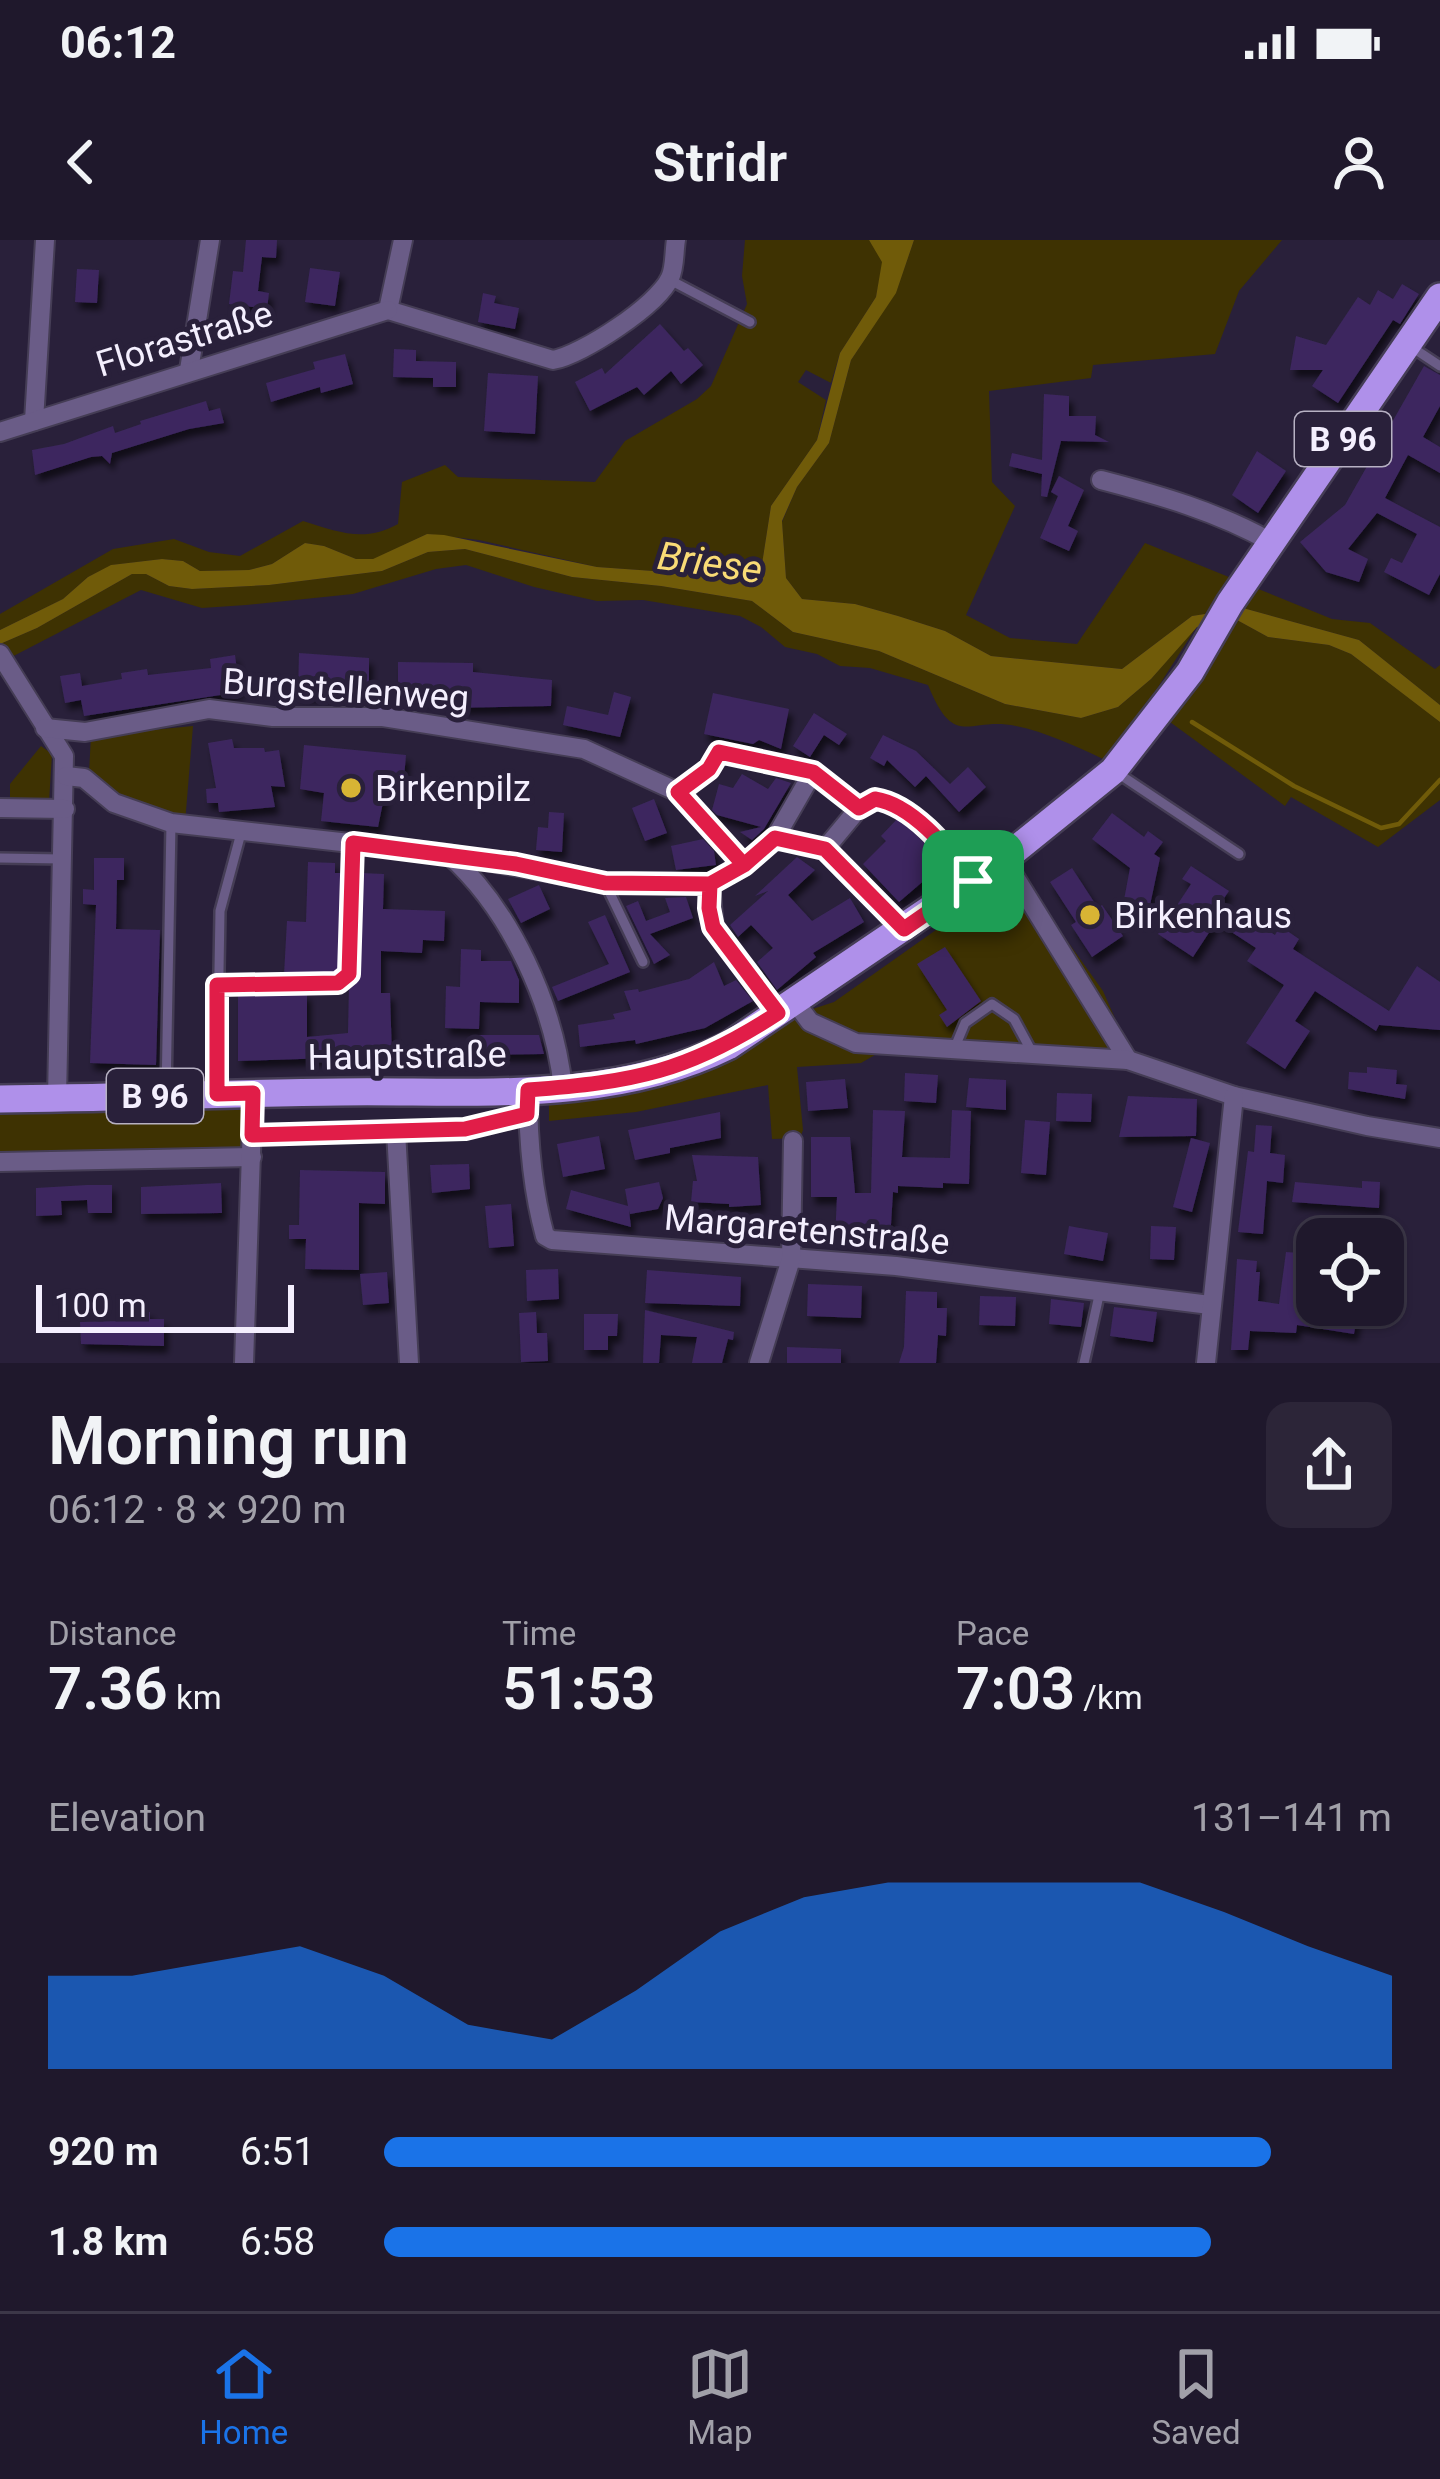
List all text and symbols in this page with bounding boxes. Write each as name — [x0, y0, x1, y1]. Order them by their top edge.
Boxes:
text: 06:12 — [60, 16, 176, 69]
icon: back — [48, 129, 114, 195]
icon: person — [1326, 129, 1392, 195]
text: Stridr — [653, 131, 787, 194]
street label: Florastraße — [91, 292, 278, 386]
road number: B 96 — [1295, 412, 1391, 466]
water label: Briese — [655, 533, 765, 593]
street label: Burgstellenweg — [221, 660, 470, 720]
place label: Birkenpilz — [375, 768, 531, 810]
marker: Birkenpilz — [338, 775, 364, 801]
pin — [922, 830, 1024, 932]
icon: arrive — [940, 848, 1006, 914]
place label: Birkenhaus — [1114, 895, 1292, 937]
marker: Birkenhaus — [1077, 902, 1103, 928]
street label: Hauptstraße — [307, 1033, 507, 1079]
road number: B 96 — [107, 1069, 203, 1123]
street label: Margaretenstraße — [662, 1197, 951, 1263]
map controls — [1296, 1218, 1404, 1326]
button: locate — [1296, 1218, 1404, 1326]
scale bar — [36, 1279, 294, 1332]
text: 100 m — [54, 1286, 147, 1325]
button: share — [1266, 1402, 1392, 1528]
text: Morning run — [48, 1403, 409, 1480]
text: 06:12 · 8 × 920 m — [48, 1487, 346, 1533]
text: Distance — [48, 1614, 176, 1653]
text: Time — [502, 1614, 576, 1653]
text: Pace — [956, 1614, 1029, 1653]
text: 7.36 — [48, 1653, 168, 1724]
text: 51:53 — [502, 1653, 655, 1724]
text: 7:03 — [956, 1653, 1075, 1724]
text: km — [168, 1678, 222, 1717]
text: /km — [1075, 1678, 1143, 1717]
text: Elevation — [48, 1795, 206, 1841]
text: 131–141 m — [1191, 1795, 1392, 1841]
text: 920 m — [48, 2129, 159, 2175]
text: 6:51 — [240, 2129, 315, 2175]
text: 1.8 km — [48, 2219, 168, 2265]
text: 6:58 — [240, 2219, 315, 2265]
tab: Home — [199, 2341, 288, 2452]
tab: Map — [687, 2341, 753, 2452]
tab: Saved — [1151, 2341, 1241, 2452]

